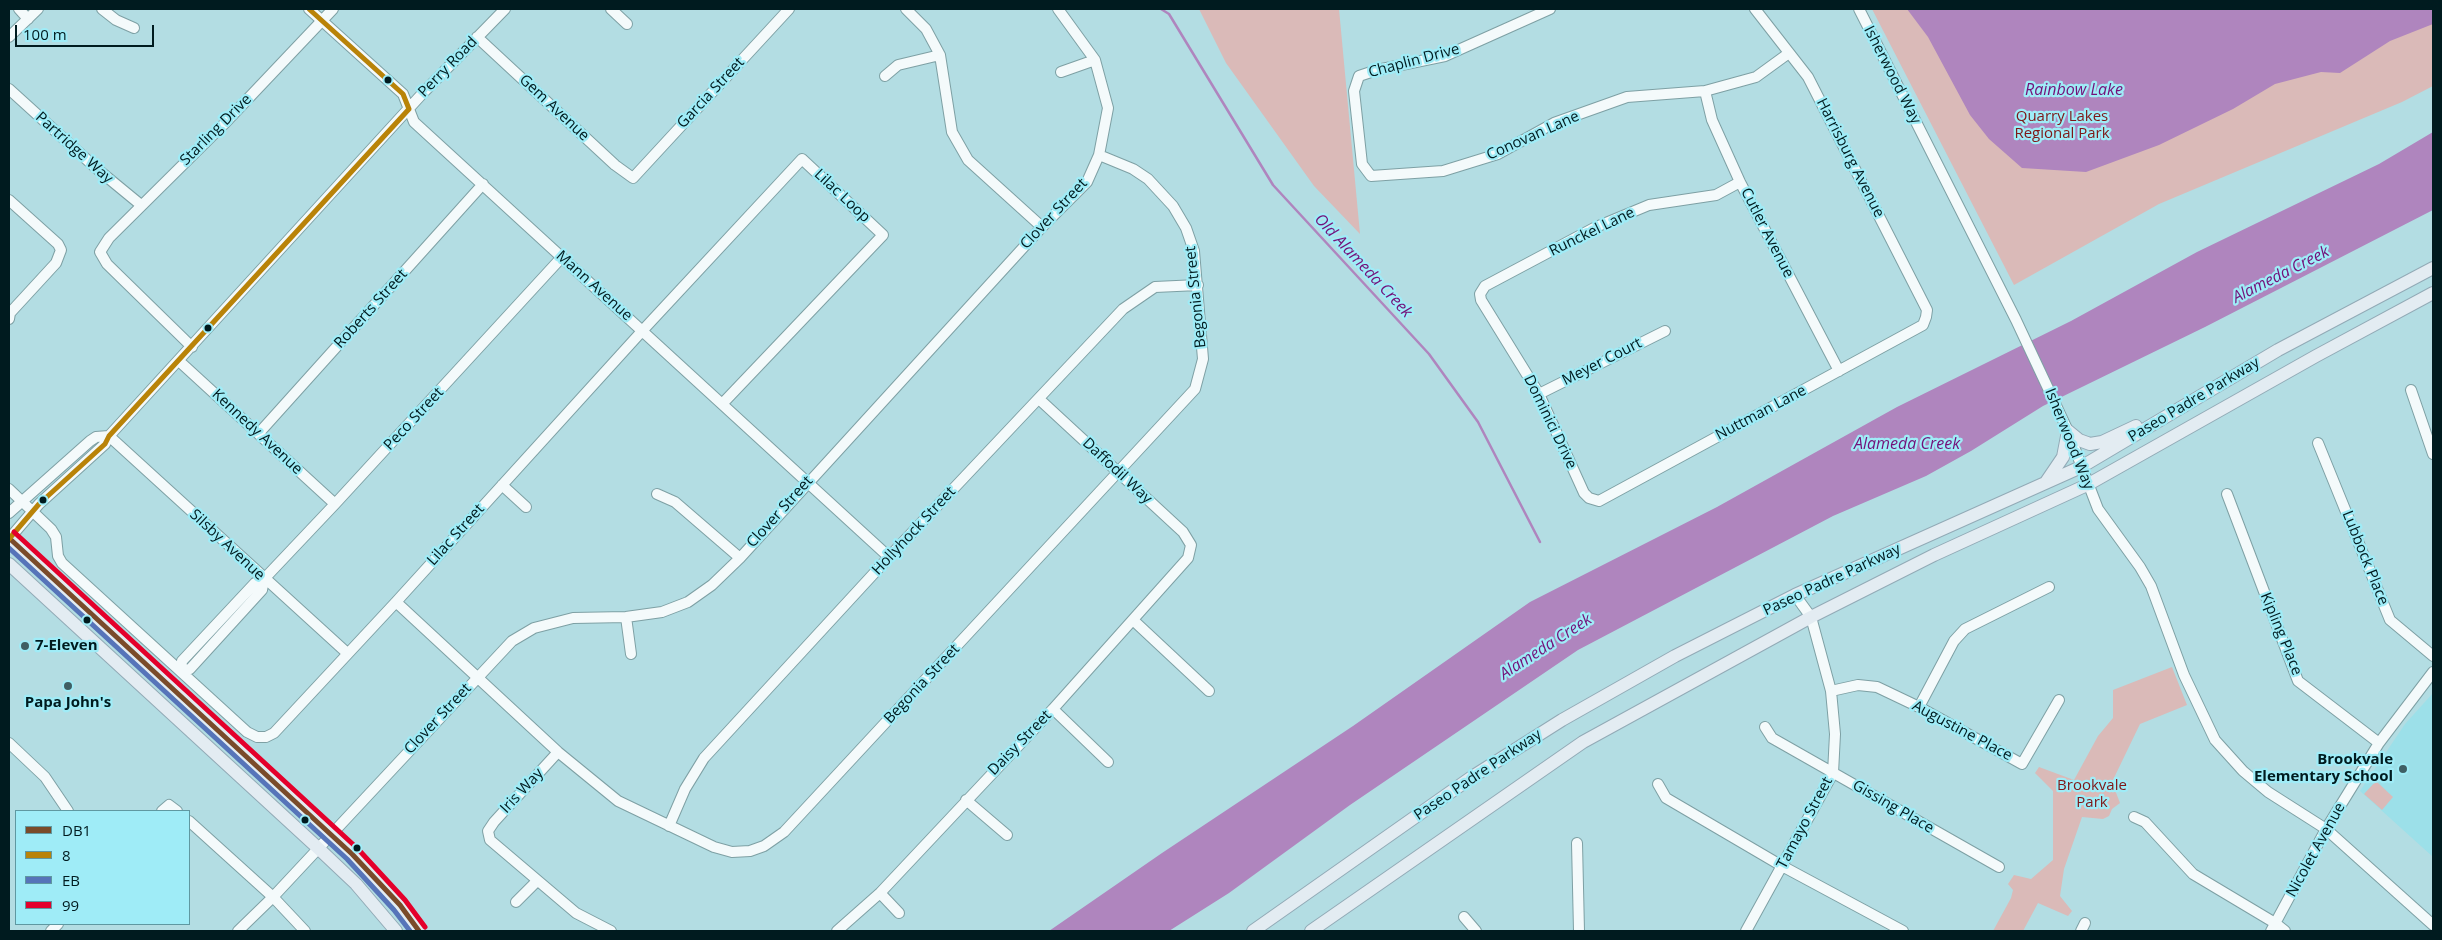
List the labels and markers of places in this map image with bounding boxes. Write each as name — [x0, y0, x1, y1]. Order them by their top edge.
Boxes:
unlabelled marker — [383, 75, 393, 85]
unlabelled marker — [203, 323, 213, 333]
unlabelled marker — [38, 495, 48, 505]
unlabelled marker — [82, 615, 92, 625]
place label: 7-Eleven — [35, 637, 97, 655]
marker: 7-Eleven — [19, 640, 31, 652]
marker: Papa John's — [62, 680, 74, 692]
place label: Papa John's — [25, 694, 111, 712]
place label: Brookvale Elementary School — [2254, 751, 2393, 786]
marker: Brookvale Elementary School — [2397, 763, 2409, 775]
unlabelled marker — [300, 815, 310, 825]
unlabelled marker — [352, 843, 362, 853]

